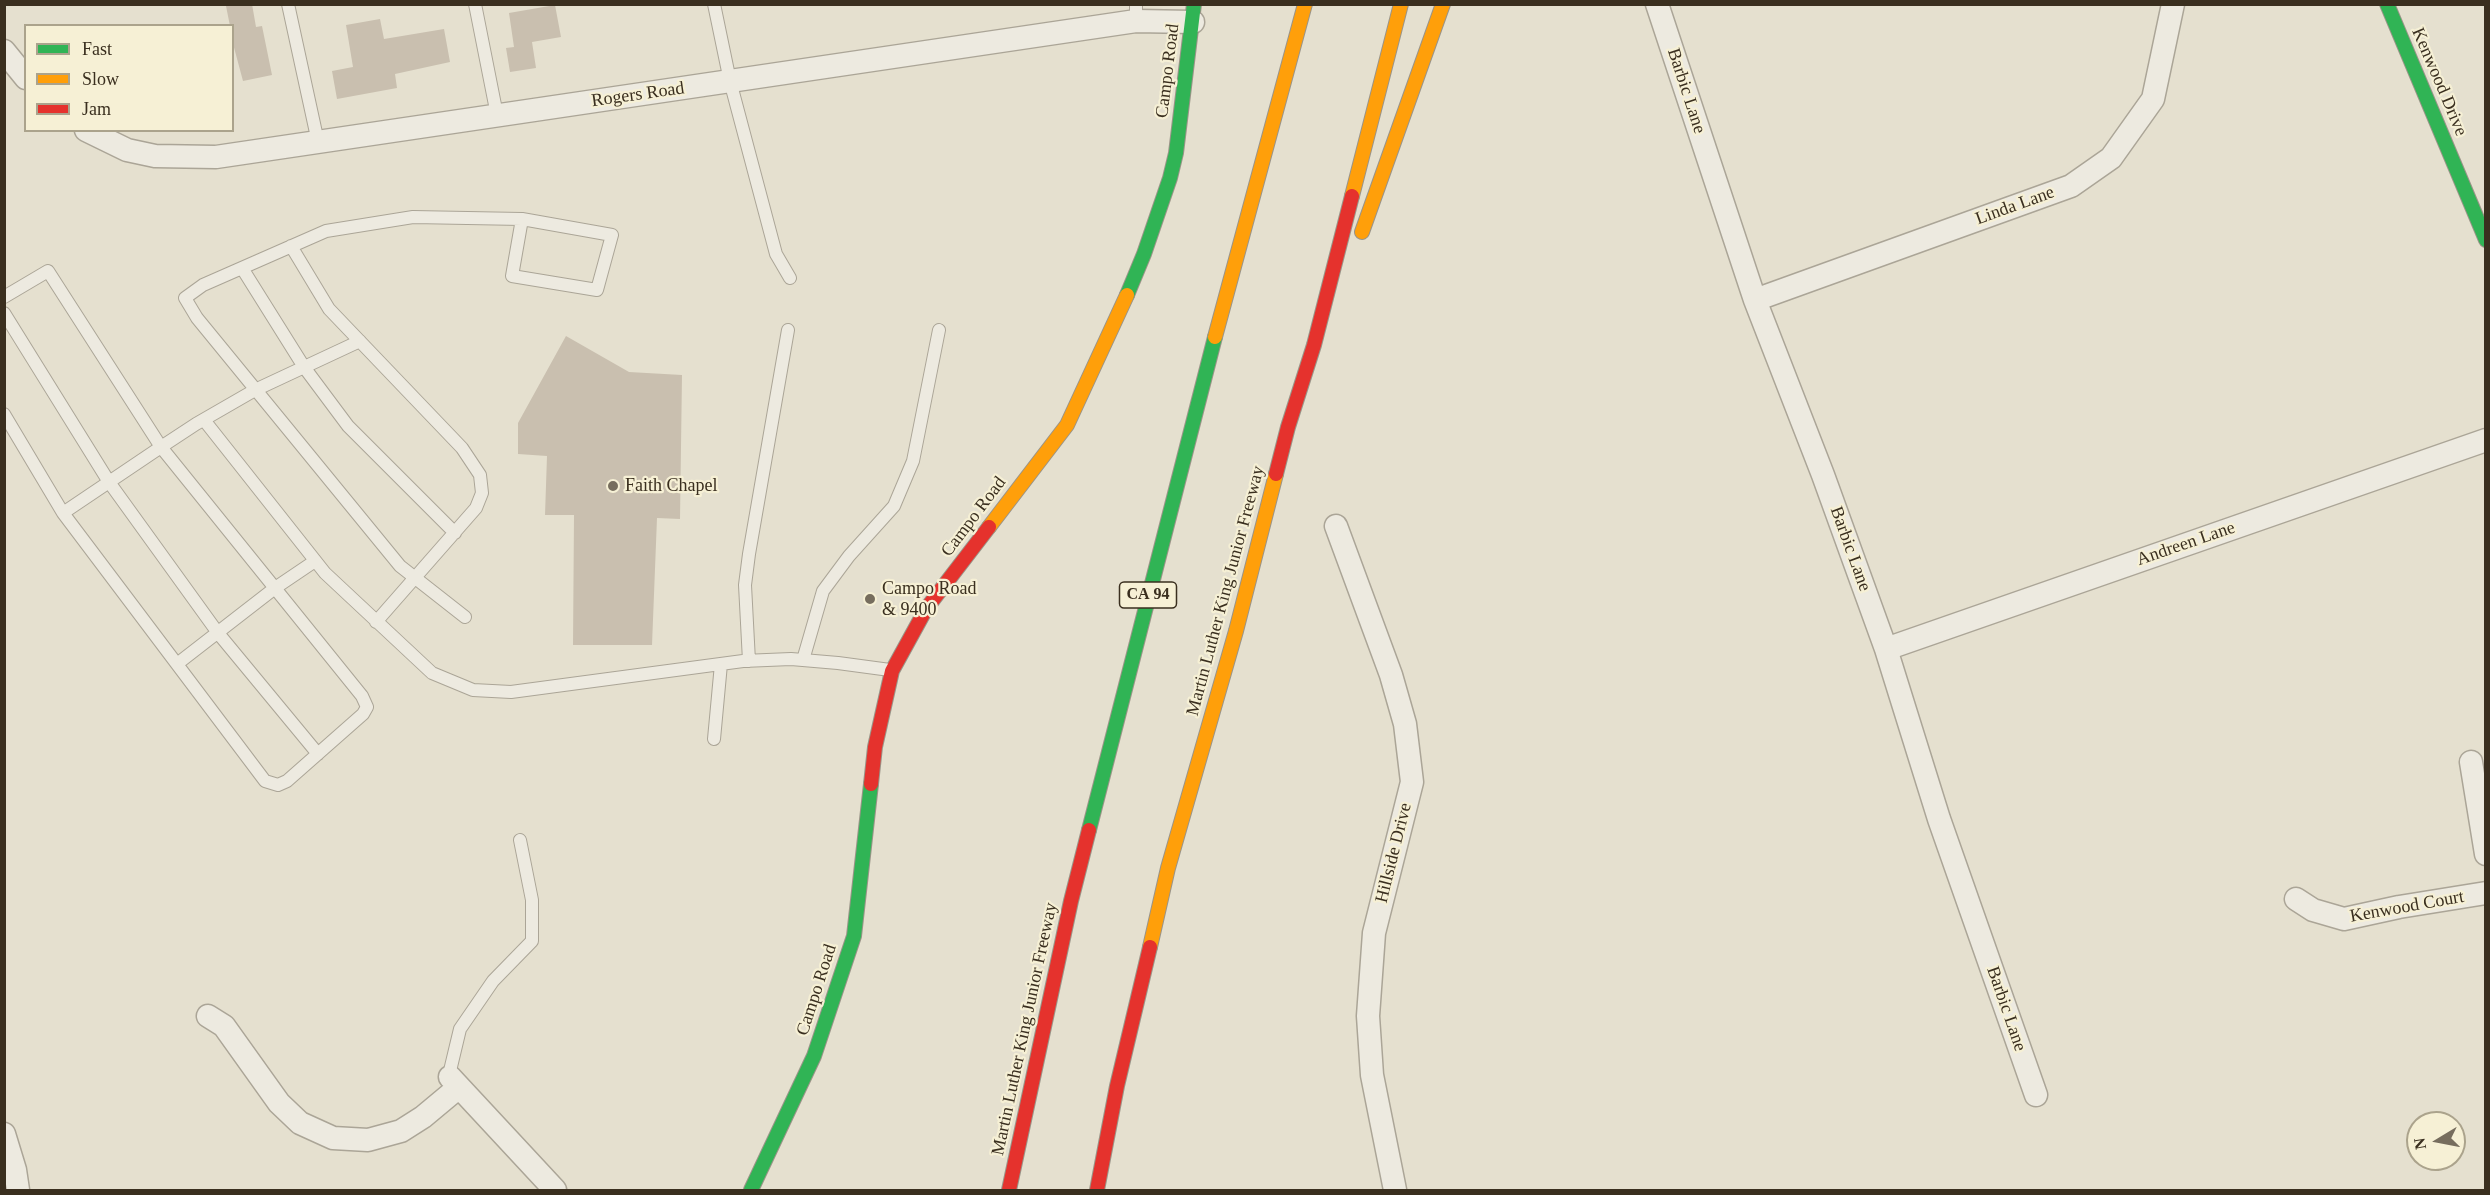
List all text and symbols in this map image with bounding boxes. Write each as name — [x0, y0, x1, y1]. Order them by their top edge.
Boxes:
street label: Campo Road — [1152, 23, 1184, 119]
legend — [24, 24, 234, 132]
street label: Kenwood Drive — [2406, 25, 2472, 139]
text: Fast — [82, 39, 112, 59]
street label: Barbic Lane — [1662, 46, 1710, 136]
text: Slow — [82, 69, 119, 89]
street label: Rogers Road — [590, 78, 686, 112]
text: Jam — [82, 99, 111, 119]
street label: Linda Lane — [1973, 182, 2057, 230]
street label: Martin Luther King Junior Freeway — [1182, 464, 1270, 718]
street label: Campo Road — [937, 473, 1011, 561]
place label: Faith Chapel — [625, 475, 717, 497]
marker: Faith Chapel — [606, 479, 620, 493]
street label: Barbic Lane — [1825, 504, 1875, 594]
street label: Andreen Lane — [2134, 517, 2238, 571]
place label: Campo Road & 9400 — [882, 578, 976, 620]
road number: CA 94 — [1120, 582, 1176, 608]
marker: Campo Road & 9400 — [863, 592, 877, 606]
street label: Hillside Drive — [1371, 801, 1417, 905]
street label: Kenwood Court — [2348, 886, 2466, 928]
street label: Martin Luther King Junior Freeway — [988, 901, 1062, 1157]
street label: Campo Road — [792, 942, 842, 1038]
street label: Barbic Lane — [1981, 964, 2031, 1054]
north arrow — [2406, 1111, 2466, 1171]
text: N — [2410, 1137, 2429, 1151]

